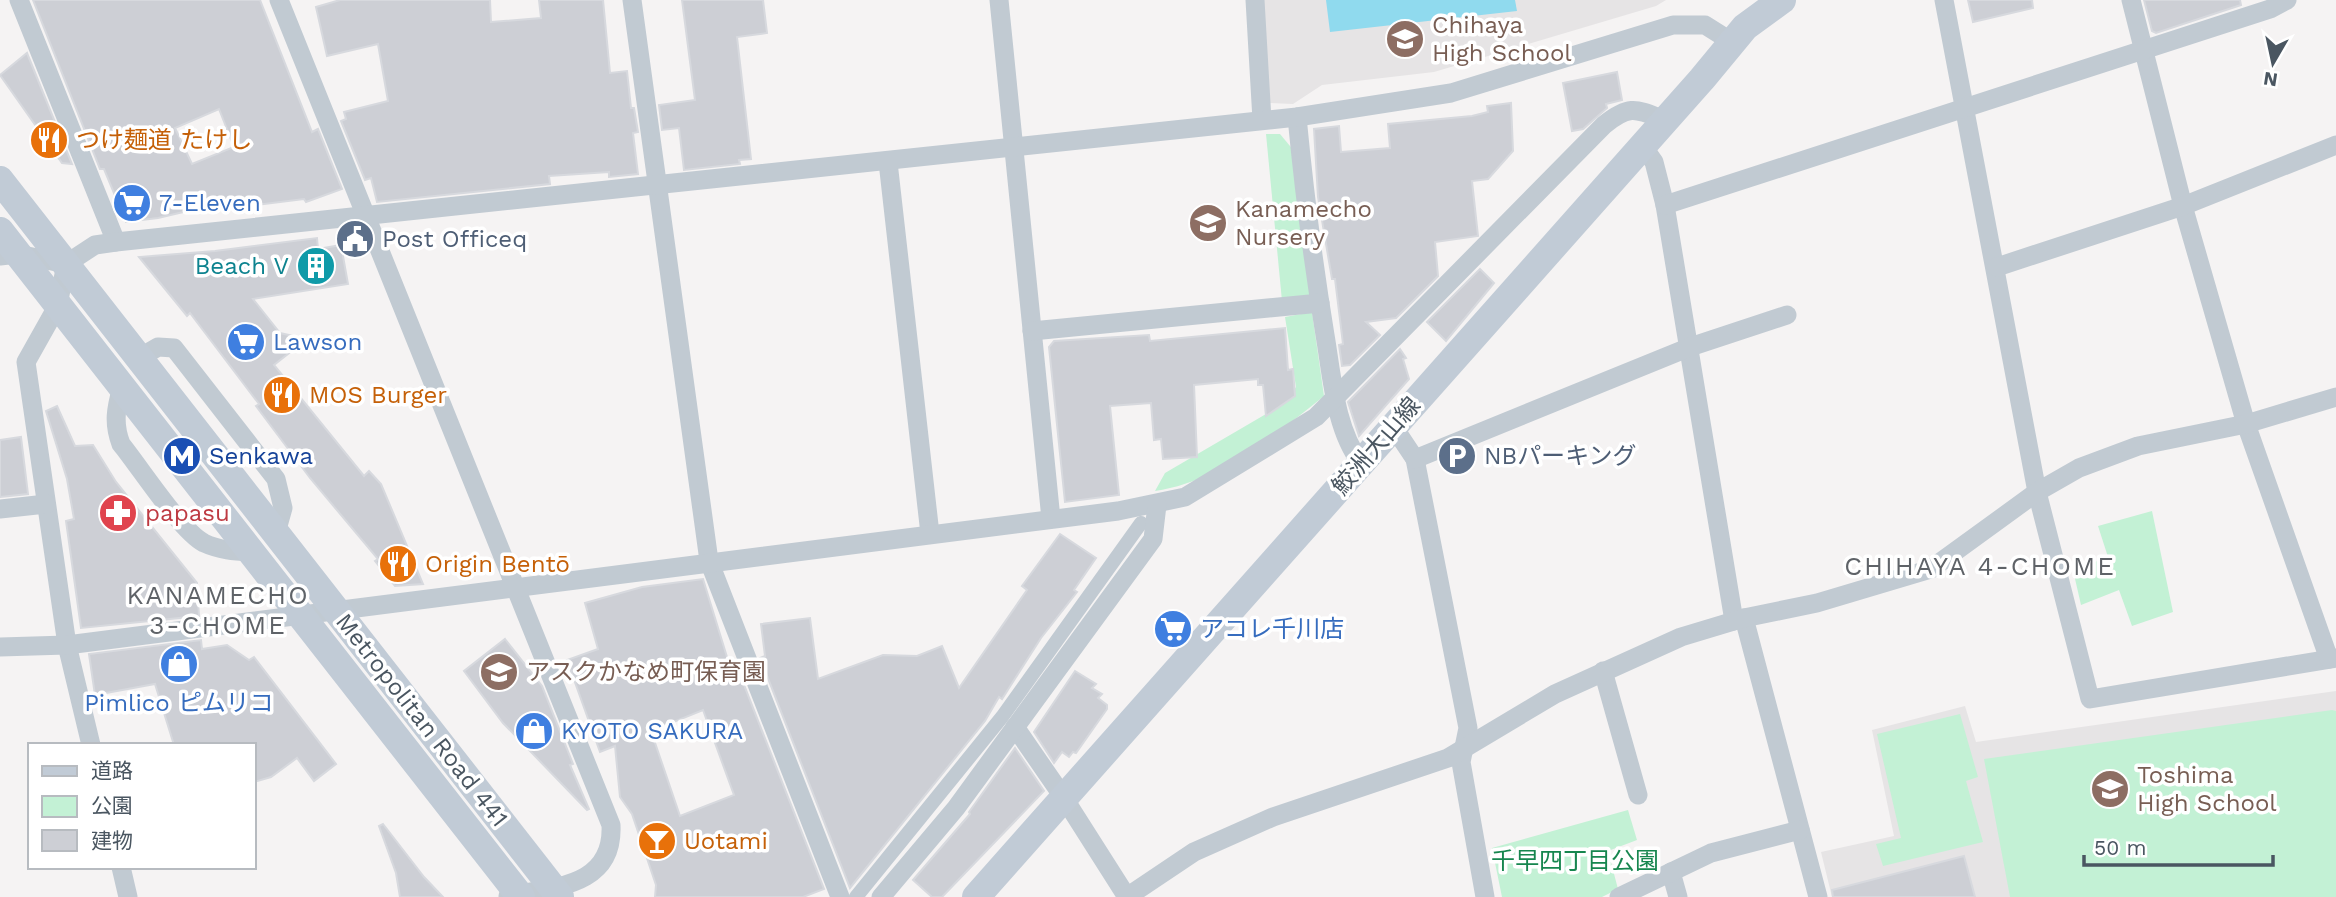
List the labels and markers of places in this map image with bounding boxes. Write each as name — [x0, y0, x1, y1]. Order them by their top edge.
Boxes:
place label: Chihaya High School — [1432, 11, 1572, 67]
school or university icon: Chihaya High School — [1384, 18, 1426, 60]
restaurant icon: つけ麺道 たけし — [28, 119, 70, 161]
place label: つけ麺道 たけし — [76, 126, 252, 154]
supermarket icon: 7-Eleven — [111, 182, 153, 224]
place label: 7-Eleven — [159, 189, 261, 217]
place label: Kanamecho Nursery — [1235, 195, 1372, 251]
school or university icon: Kanamecho Nursery — [1187, 202, 1229, 244]
public building icon: Post Officeq — [334, 218, 376, 260]
place label: Post Officeq — [382, 225, 527, 253]
building icon: Beach V — [295, 245, 337, 287]
place label: Beach V — [195, 252, 289, 280]
supermarket icon: Lawson — [225, 321, 267, 363]
place label: Lawson — [273, 328, 362, 356]
restaurant icon: MOS Burger — [261, 374, 303, 416]
place label: MOS Burger — [309, 381, 447, 409]
metro station icon: Senkawa — [161, 435, 203, 477]
parking icon: NBパーキング — [1436, 435, 1478, 477]
place label: Senkawa — [209, 442, 313, 470]
place label: NBパーキング — [1484, 442, 1637, 470]
pharmacy icon: papasu — [97, 492, 139, 534]
place label: papasu — [145, 499, 230, 527]
restaurant icon: Origin Bentō — [377, 543, 419, 585]
place label: Origin Bentō — [425, 550, 570, 578]
supermarket icon: アコレ千川店 — [1152, 608, 1194, 650]
place label: アコレ千川店 — [1200, 615, 1344, 643]
shop icon: Pimlico ピムリコ — [158, 643, 200, 685]
school or university icon: アスクかなめ町保育園 — [478, 651, 520, 693]
place label: アスクかなめ町保育園 — [526, 658, 766, 686]
place label: Pimlico ピムリコ — [84, 689, 274, 717]
shop icon: KYOTO SAKURA — [513, 710, 555, 752]
place label: KYOTO SAKURA — [561, 717, 743, 745]
place label: Toshima High School — [2137, 761, 2277, 817]
school or university icon: Toshima High School — [2089, 768, 2131, 810]
bar icon: Uotami — [636, 820, 678, 862]
place label: Uotami — [684, 827, 768, 855]

